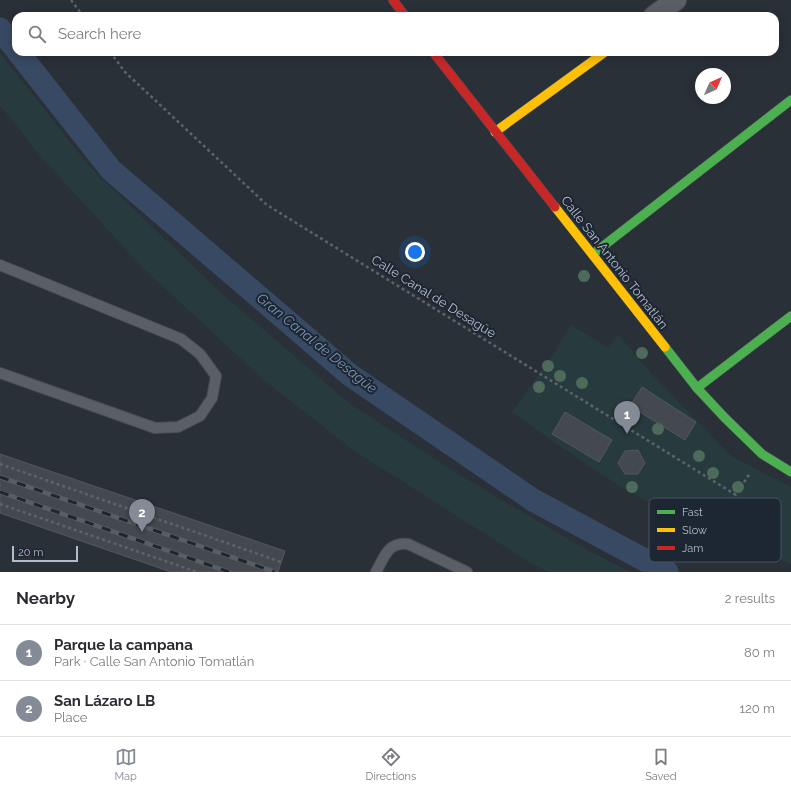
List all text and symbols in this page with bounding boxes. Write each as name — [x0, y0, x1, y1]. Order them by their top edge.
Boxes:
search box — [12, 12, 779, 56]
icon: search — [26, 23, 48, 45]
text: Search here — [58, 25, 141, 43]
north arrow — [695, 68, 731, 104]
street label: Calle San Antonio Tomatlán — [558, 193, 671, 332]
your location — [405, 242, 425, 262]
street label: Calle Canal de Desagüe — [369, 252, 499, 341]
water label: Gran Canal de Desagüe — [254, 290, 381, 397]
pin: 1 — [614, 401, 640, 434]
legend — [649, 498, 781, 562]
pin: 2 — [129, 499, 155, 532]
text: Fast — [682, 506, 703, 519]
text: Slow — [682, 524, 707, 537]
text: Jam — [682, 542, 703, 555]
scale bar — [12, 544, 78, 563]
text: 20 m — [18, 546, 43, 559]
text: Nearby — [16, 588, 75, 608]
text: 2 results — [725, 591, 775, 606]
text: Parque la campana — [54, 636, 193, 654]
text: 1 — [26, 645, 32, 660]
text: 80 m — [744, 645, 775, 660]
text: Park · Calle San Antonio Tomatlán — [54, 654, 254, 669]
text: San Lázaro LB — [54, 692, 155, 710]
text: 2 — [25, 701, 33, 716]
text: 120 m — [739, 701, 775, 716]
text: Place — [54, 710, 87, 725]
tab: Map — [114, 746, 137, 783]
tab: Directions — [366, 746, 416, 783]
tab: Saved — [645, 746, 677, 783]

